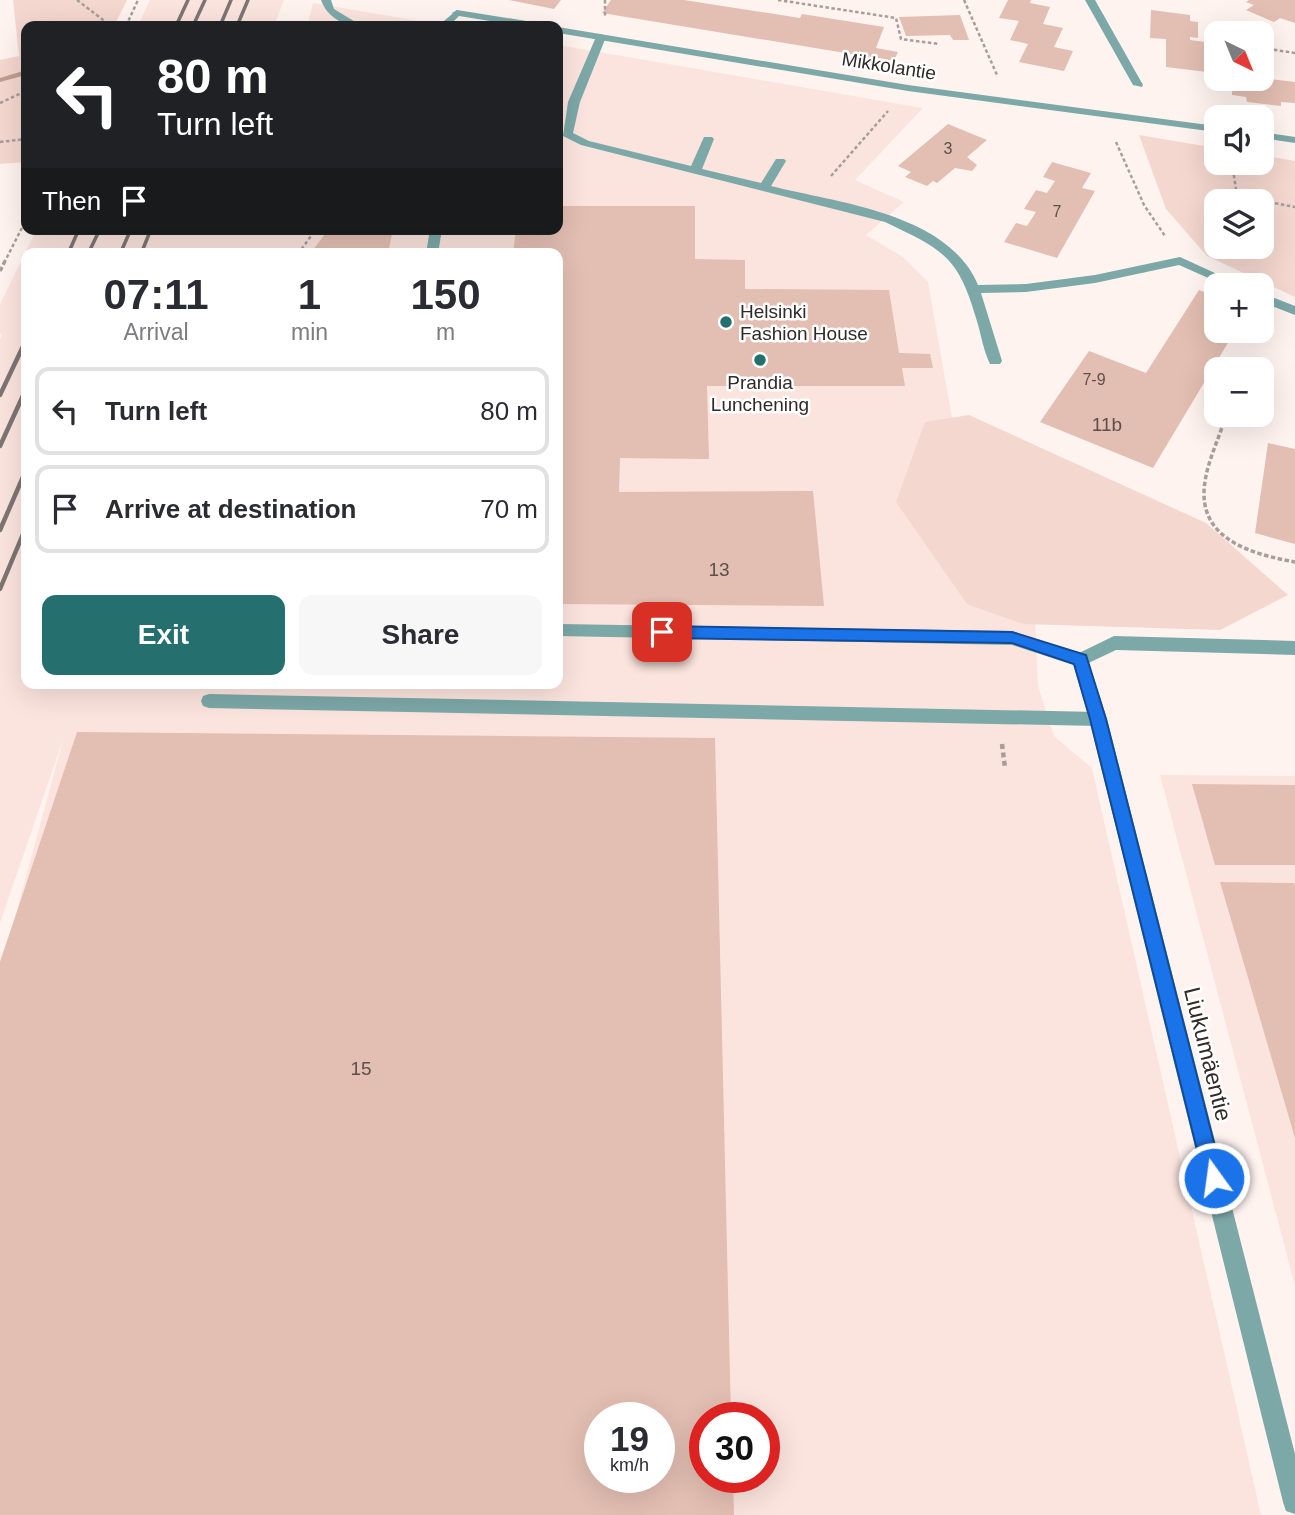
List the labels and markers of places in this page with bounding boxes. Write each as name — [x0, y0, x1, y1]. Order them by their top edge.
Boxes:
place label: Helsinki Fashion House — [740, 301, 868, 344]
marker: Helsinki Fashion House — [718, 314, 734, 330]
marker: Prandia Lunchening — [752, 352, 768, 368]
place label: Prandia Lunchening — [711, 372, 809, 415]
pin — [632, 602, 692, 662]

